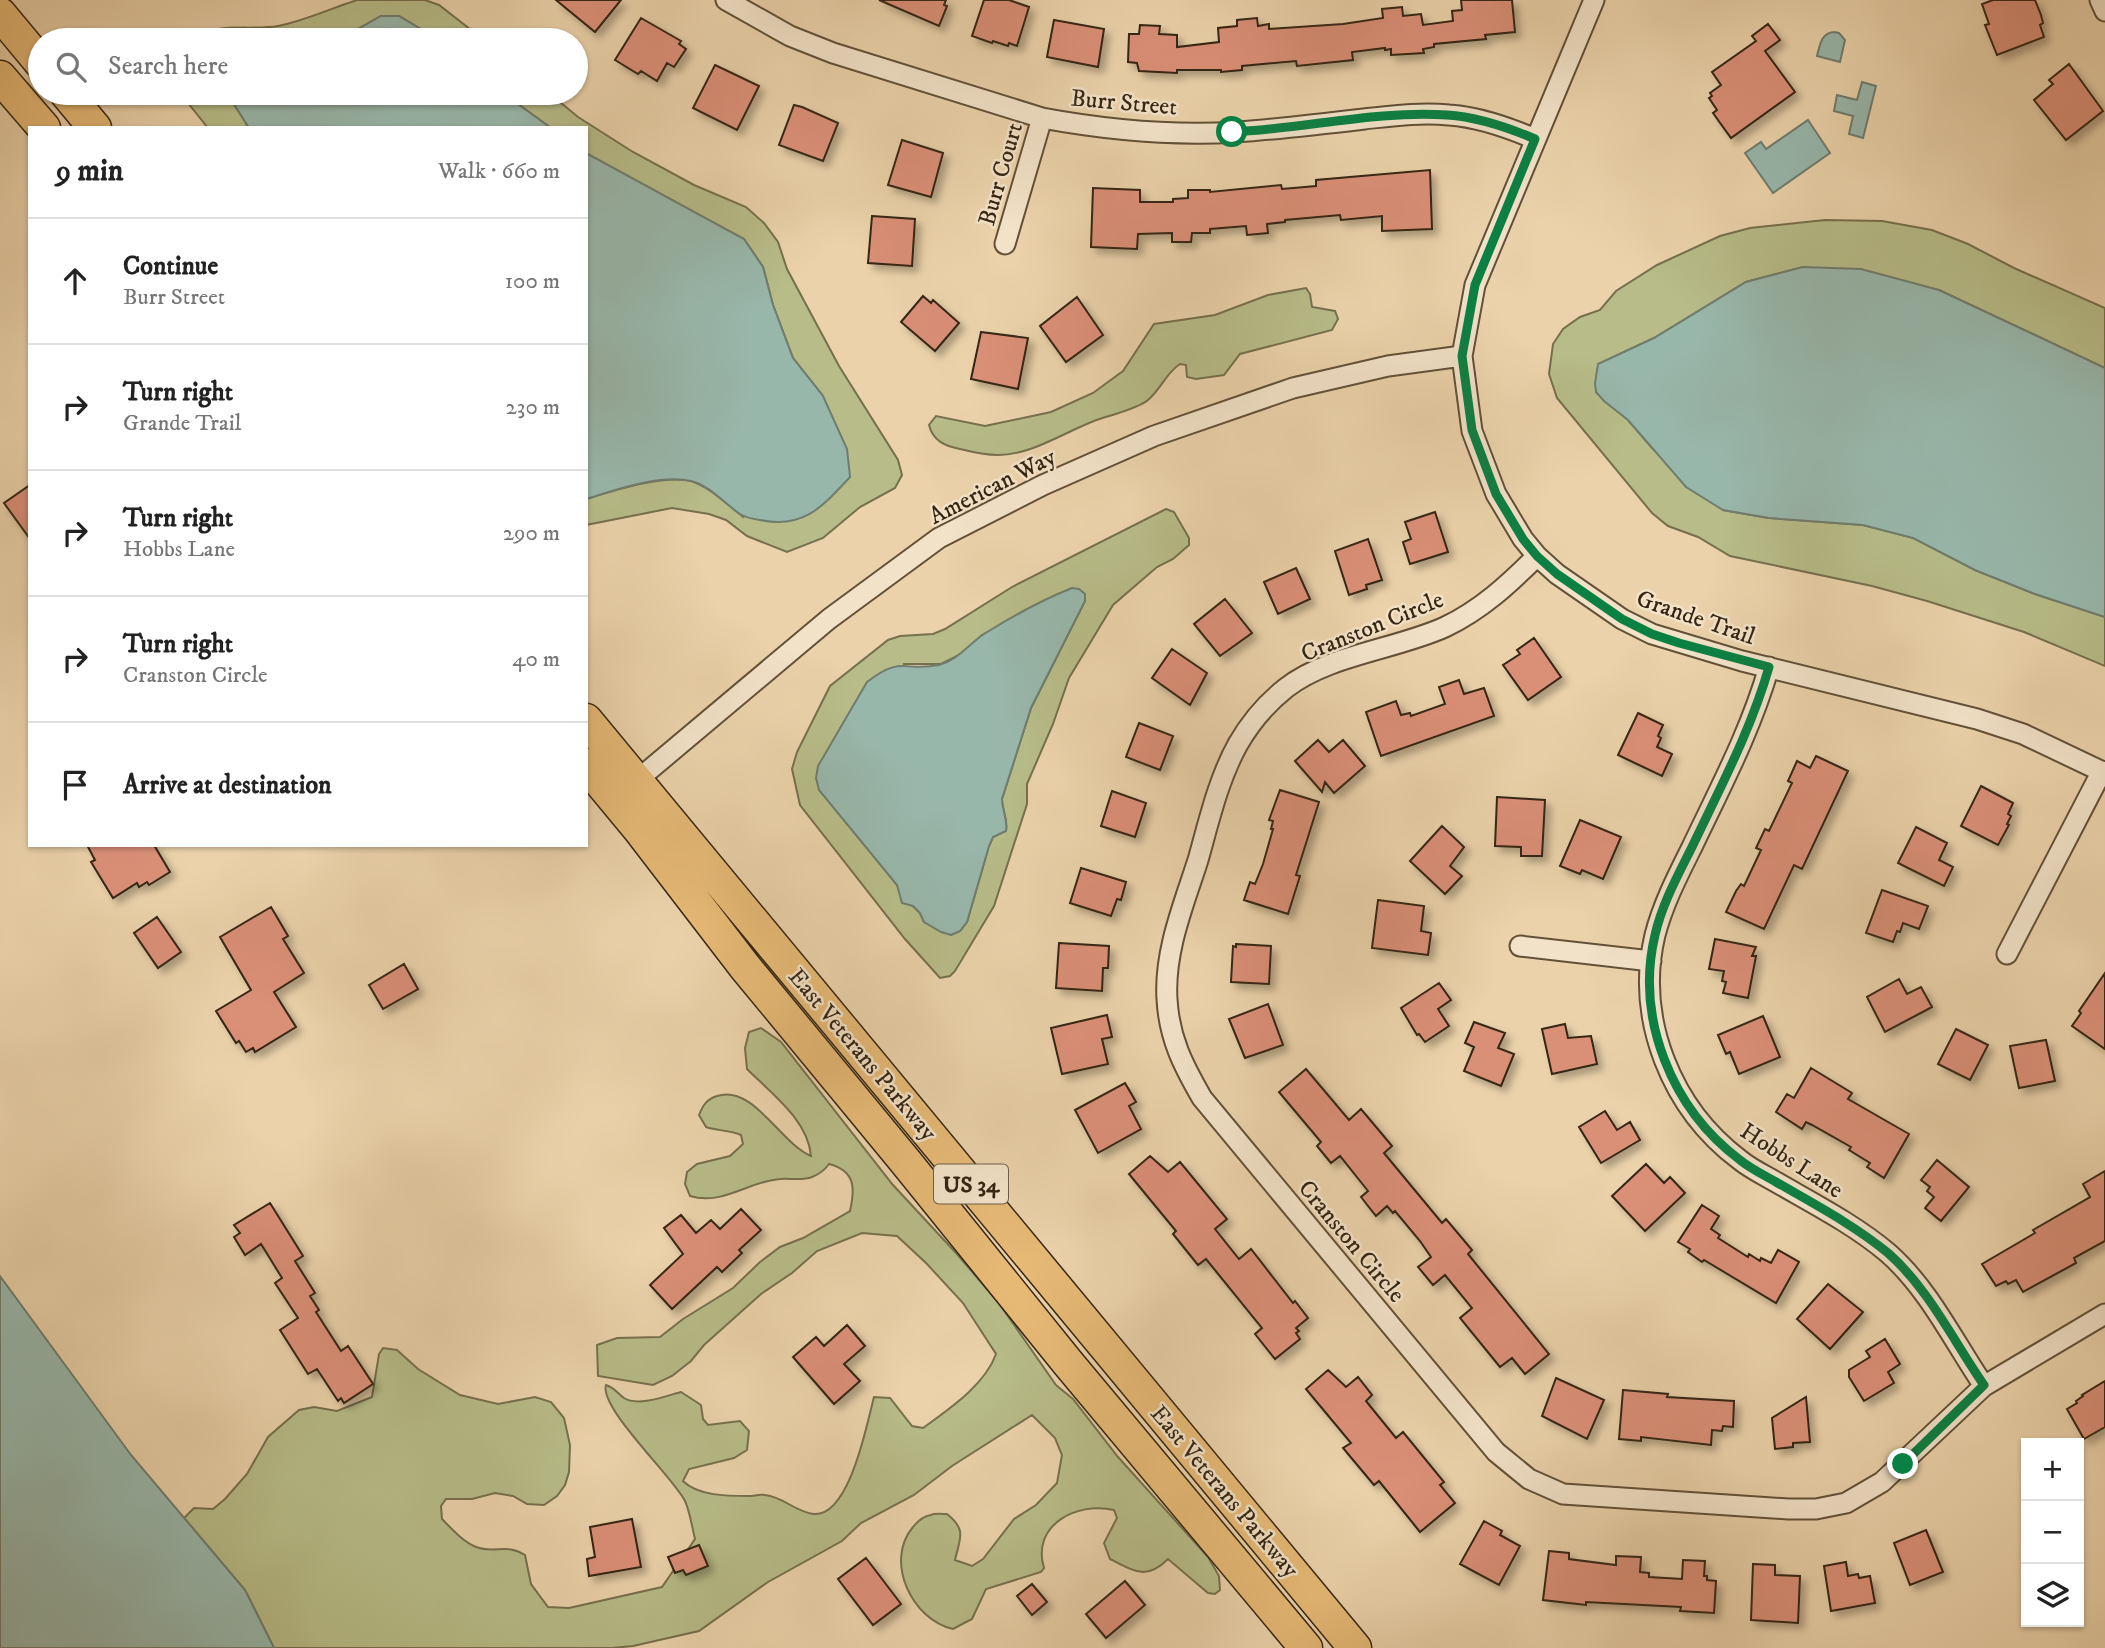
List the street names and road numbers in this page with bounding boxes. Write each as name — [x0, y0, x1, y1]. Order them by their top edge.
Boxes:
street label: Burr Street — [1070, 83, 1179, 123]
street label: Burr Court — [972, 119, 1030, 229]
street label: American Way — [924, 442, 1062, 532]
street label: Grande Trail — [1632, 584, 1760, 653]
street label: Cranston Circle — [1297, 585, 1448, 669]
street label: East Veterans Parkway — [781, 962, 944, 1147]
street label: Hobbs Lane — [1734, 1116, 1849, 1205]
road number: US 34 — [934, 1164, 1008, 1204]
street label: Cranston Circle — [1291, 1174, 1411, 1309]
street label: East Veterans Parkway — [1143, 1399, 1306, 1584]

